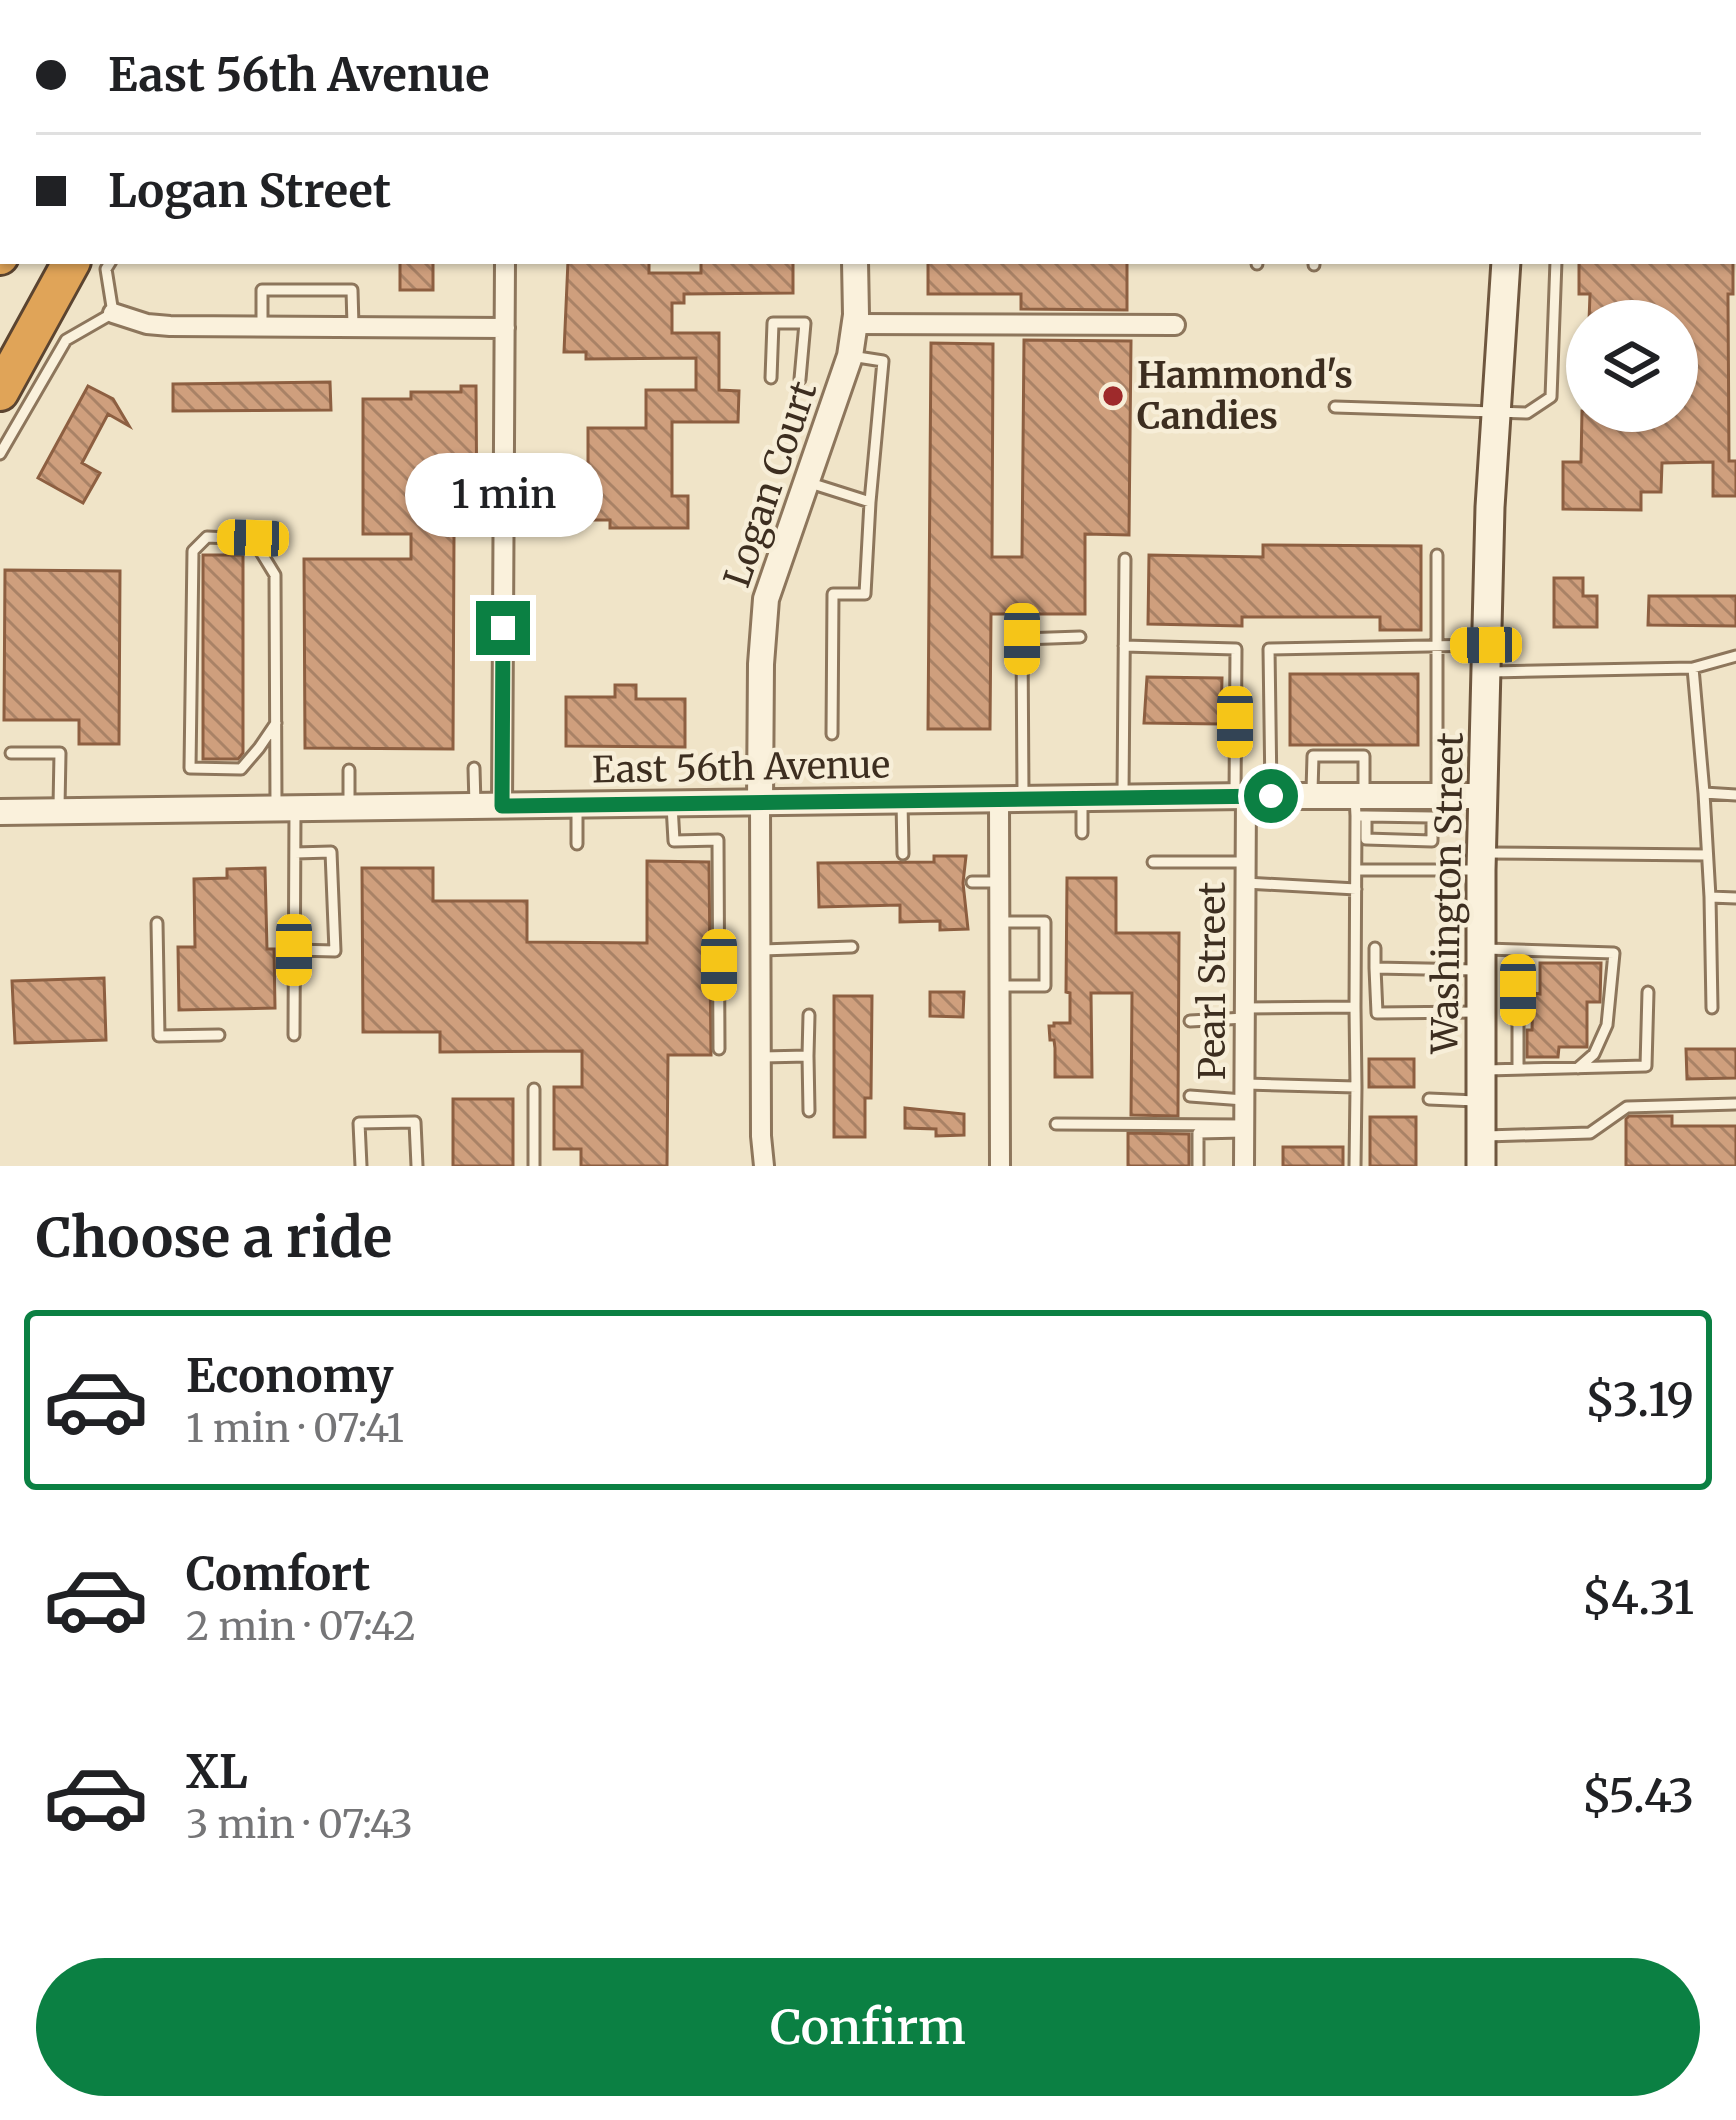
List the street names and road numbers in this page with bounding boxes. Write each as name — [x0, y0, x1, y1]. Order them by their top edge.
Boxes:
street label: Logan Court — [714, 376, 827, 593]
street label: Washington Street — [1422, 732, 1473, 1055]
street label: East 56th Avenue — [592, 742, 890, 793]
street label: Pearl Street — [1190, 882, 1235, 1080]

